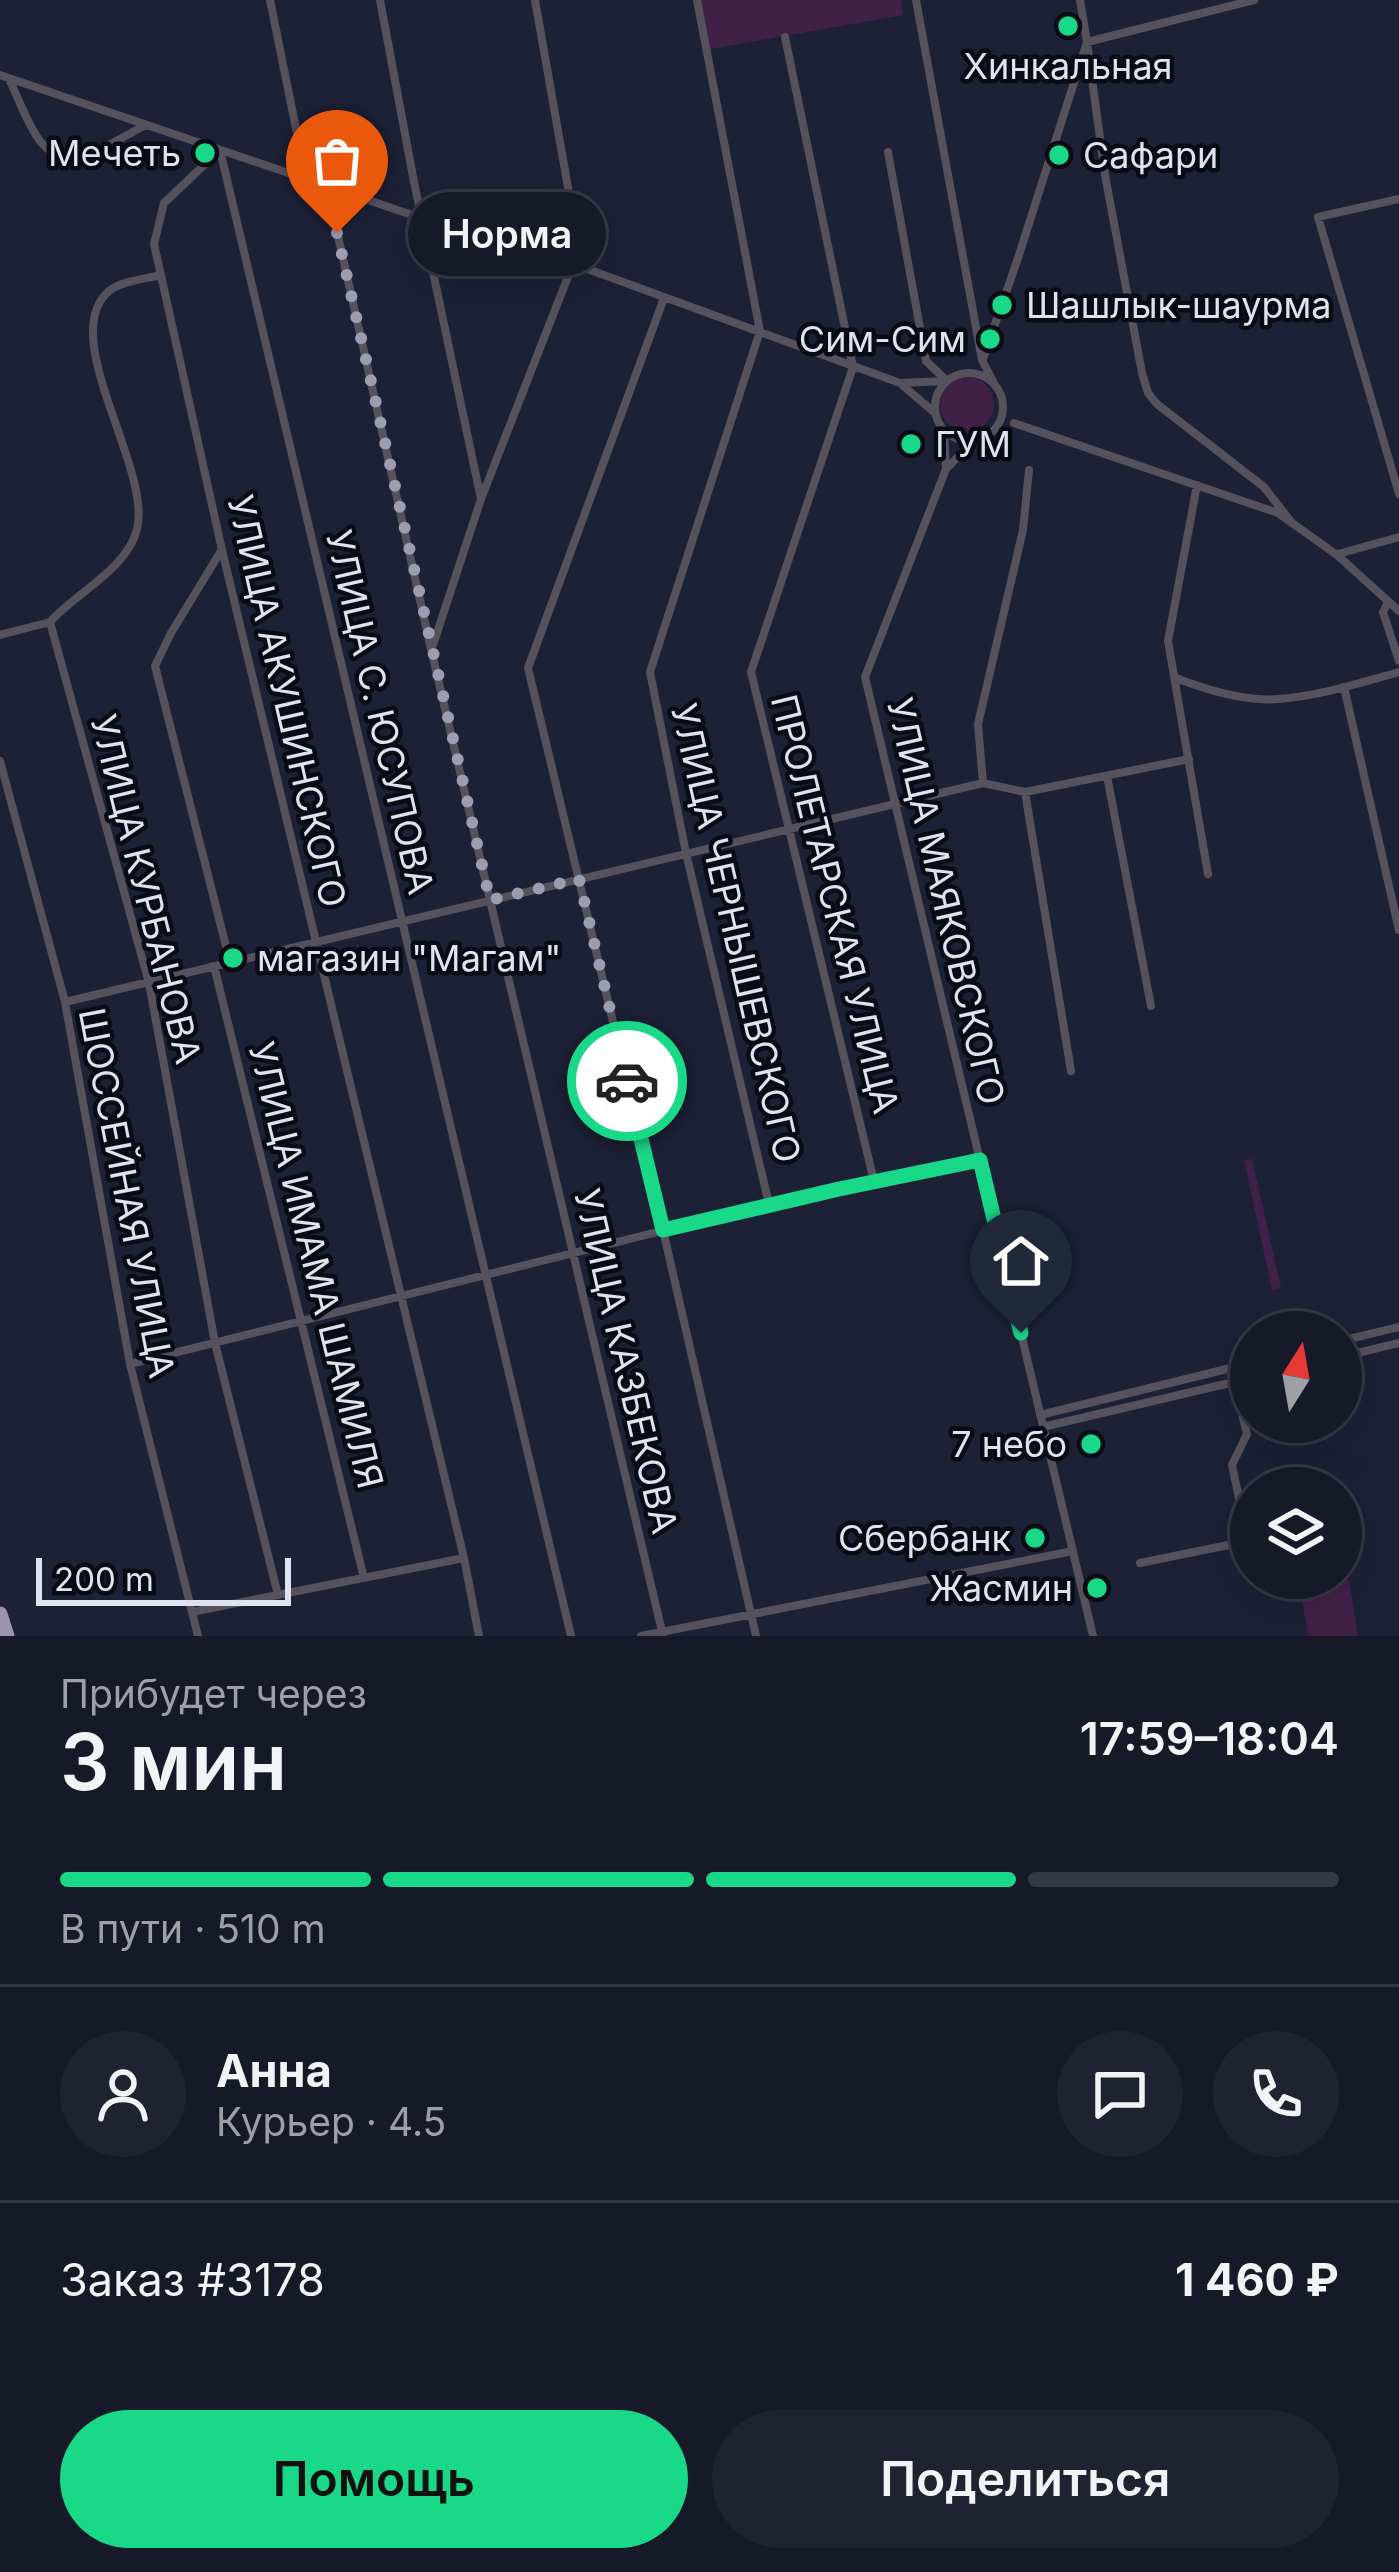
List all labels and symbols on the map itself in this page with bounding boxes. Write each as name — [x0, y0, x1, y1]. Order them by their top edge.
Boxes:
marker: Хинкальная — [1055, 13, 1081, 39]
place label: Хинкальная — [963, 44, 1173, 88]
pin — [286, 110, 388, 233]
place label: Мечеть — [48, 131, 181, 175]
place label: Сафари — [1083, 133, 1218, 177]
marker: Мечеть — [192, 140, 218, 166]
marker: Сафари — [1046, 142, 1072, 168]
callout: Норма — [409, 191, 607, 275]
place label: Шашлык-шаурма — [1026, 283, 1331, 327]
marker: Шашлык-шаурма — [989, 292, 1015, 318]
place label: Сим-Сим — [799, 317, 966, 361]
marker: Сим-Сим — [977, 326, 1003, 352]
place label: ГУМ — [935, 422, 1011, 466]
marker: ГУМ — [898, 431, 924, 457]
street label: УЛИЦА АКУШИНСКОГО — [218, 491, 356, 911]
street label: УЛИЦА С. ЮСУПОВА — [317, 526, 443, 898]
street label: ПРОЛЕТАРСКАЯ УЛИЦА — [762, 690, 908, 1118]
street label: УЛИЦА МАЯКОВСКОГО — [878, 693, 1014, 1109]
street label: УЛИЦА ЧЕРНЫШЕВСКОГО — [662, 699, 810, 1167]
street label: УЛИЦА КУРБАНОВА — [81, 710, 211, 1068]
place label: магазин "Магам" — [257, 936, 561, 980]
marker: магазин "Магам" — [220, 945, 246, 971]
street label: ШОССЕЙНАЯ УЛИЦА — [70, 1004, 184, 1382]
courier — [567, 1021, 687, 1141]
street label: УЛИЦА ИМАМА ШАМИЛЯ — [239, 1037, 393, 1493]
street label: УЛИЦА КАЗБЕКОВА — [565, 1184, 687, 1538]
pin — [970, 1210, 1072, 1333]
north arrow — [1230, 1311, 1362, 1443]
place label: 7 небо — [951, 1422, 1067, 1466]
marker: 7 небо — [1078, 1431, 1104, 1457]
place label: Сбербанк — [838, 1516, 1011, 1560]
marker: Сбербанк — [1022, 1525, 1048, 1551]
scale bar — [36, 1552, 291, 1605]
place label: Жасмин — [929, 1566, 1073, 1610]
marker: Жасмин — [1084, 1575, 1110, 1601]

